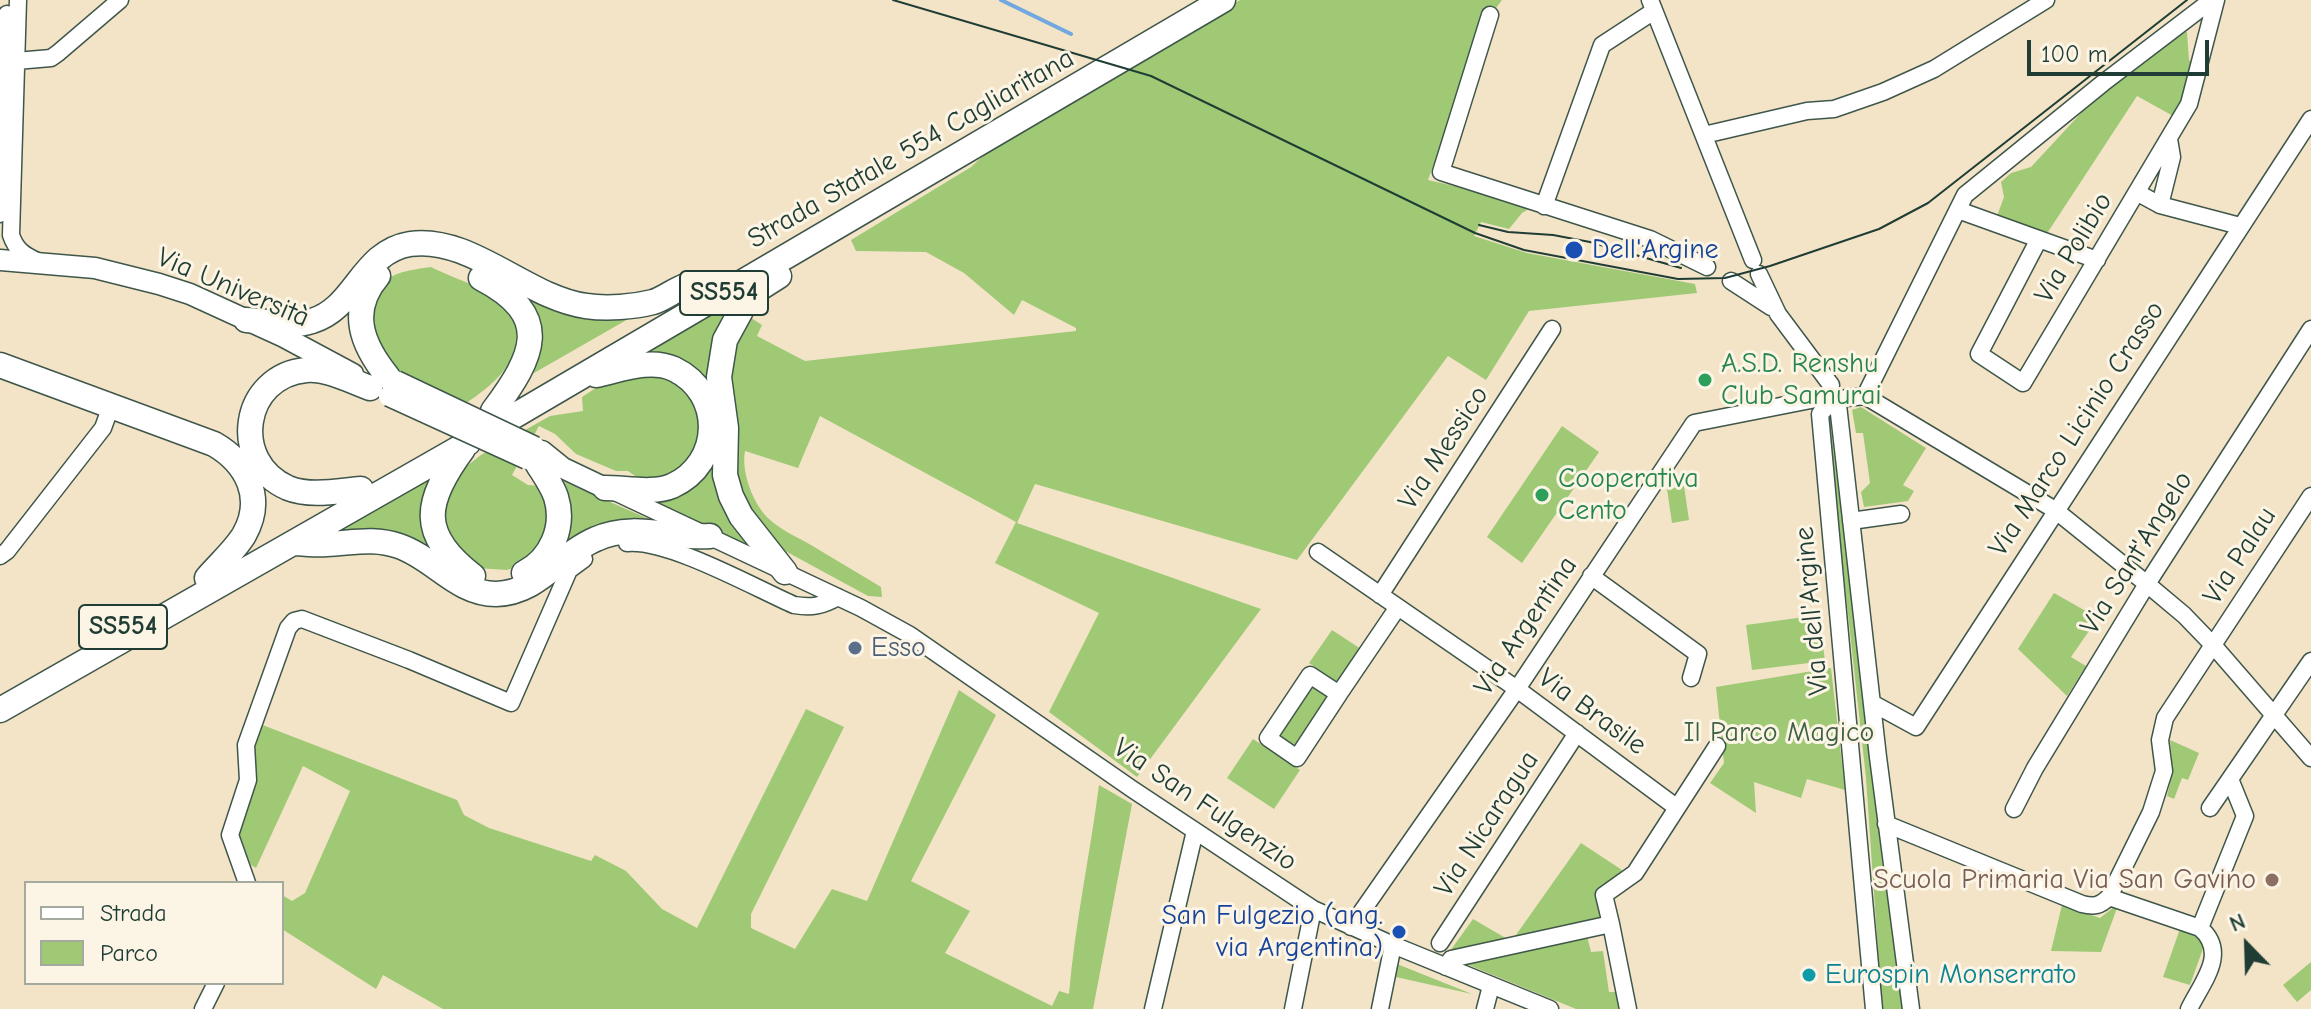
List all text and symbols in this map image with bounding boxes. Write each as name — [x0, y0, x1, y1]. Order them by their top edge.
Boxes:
scale bar — [2031, 24, 2213, 74]
text: 100 m — [2041, 40, 2108, 68]
street label: Strada Statale 554 Cagliaritana — [742, 42, 1080, 256]
street label: Via Polibio — [2028, 187, 2120, 309]
place label: Dell'Argine — [1592, 233, 1719, 267]
marker: Dell'Argine — [1563, 239, 1585, 261]
street label: Via Università — [152, 241, 314, 335]
road number: SS554 — [680, 271, 768, 315]
street label: Via Marco Licinio Crasso — [1982, 295, 2172, 563]
place label: A.S.D. Renshu Club Samurai — [1721, 347, 1882, 413]
marker: A.S.D. Renshu Club Samurai — [1696, 371, 1714, 389]
street label: Via Messico — [1392, 380, 1496, 516]
place label: Cooperativa Cento — [1558, 462, 1699, 528]
street label: Via Sant'Angelo — [2074, 465, 2200, 641]
marker: Cooperativa Cento — [1533, 486, 1551, 504]
street label: Via Palau — [2196, 501, 2284, 611]
street label: Via dell'Argine — [1788, 525, 1836, 697]
street label: Via Argentina — [1467, 550, 1585, 702]
road number: SS554 — [79, 605, 167, 649]
place label: Esso — [871, 631, 926, 665]
marker: Esso — [846, 639, 864, 657]
street label: Via Brasile — [1531, 661, 1653, 763]
park label: Il Parco Magico — [1684, 716, 1874, 750]
street label: Via San Fulgenzio — [1107, 731, 1303, 879]
street label: Via Nicaragua — [1428, 745, 1546, 903]
place label: Scuola Primaria Via San Gavino — [1873, 863, 2256, 897]
marker: Scuola Primaria Via San Gavino — [2263, 871, 2281, 889]
legend — [24, 881, 284, 985]
text: Strada — [100, 899, 167, 927]
place label: San Fulgezio (ang. via Argentina) — [1161, 899, 1383, 965]
north arrow — [2207, 905, 2287, 985]
text: N — [2226, 908, 2249, 938]
marker: San Fulgezio (ang. via Argentina) — [1390, 923, 1408, 941]
text: Parco — [100, 939, 158, 967]
place label: Eurospin Monserrato — [1825, 958, 2077, 992]
marker: Eurospin Monserrato — [1800, 966, 1818, 984]

